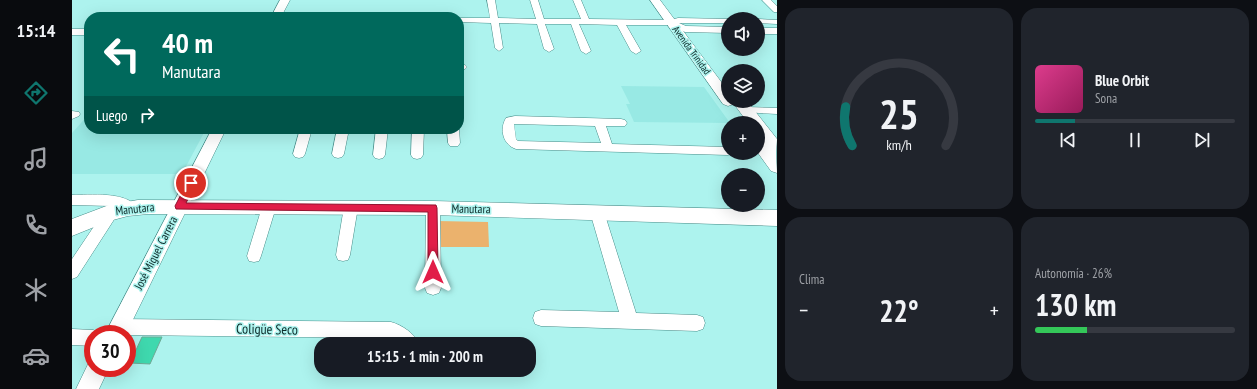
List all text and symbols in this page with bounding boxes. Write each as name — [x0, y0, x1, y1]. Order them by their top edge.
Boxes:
map controls — [721, 12, 765, 212]
button: sound — [721, 12, 765, 56]
text: 15:14 — [17, 19, 55, 42]
street label: Avenida Trinidad — [670, 23, 714, 77]
text: 40 m — [162, 24, 213, 61]
icon: left — [96, 28, 148, 80]
text: Manutara — [162, 60, 221, 83]
button: layers — [721, 64, 765, 108]
text: Blue Orbit — [1095, 71, 1149, 90]
icon: directions — [22, 79, 50, 107]
text: 25 — [879, 87, 919, 140]
text: Sona — [1095, 90, 1117, 107]
icon: right — [136, 104, 158, 126]
text: Luego — [96, 106, 128, 125]
button: + — [721, 116, 765, 160]
icon: previous — [1057, 129, 1079, 151]
icon: pause — [1124, 129, 1146, 151]
icon: next — [1191, 129, 1213, 151]
text: km/h — [886, 135, 912, 154]
icon: music — [22, 145, 50, 173]
pin — [174, 166, 208, 200]
button: − — [721, 168, 765, 212]
icon: arrive — [180, 172, 202, 194]
street label: Manutara — [115, 199, 155, 218]
street label: Manutara — [451, 201, 491, 216]
icon: phone — [22, 211, 50, 239]
street label: José Miguel Carrera — [130, 213, 181, 293]
position arrow — [412, 251, 454, 293]
text: Autonomía · 26% — [1035, 265, 1112, 282]
text: Clima — [799, 271, 824, 288]
icon: climate — [22, 276, 50, 304]
text: 130 km — [1035, 285, 1116, 324]
text: 22° — [879, 291, 919, 330]
text: − — [799, 296, 808, 324]
text: + — [990, 296, 999, 324]
street label: Coligüe Seco — [236, 319, 298, 339]
speed limit sign: 30 — [84, 325, 136, 377]
icon: car — [22, 342, 50, 370]
text: 15:15 · 1 min · 200 m — [367, 347, 483, 366]

